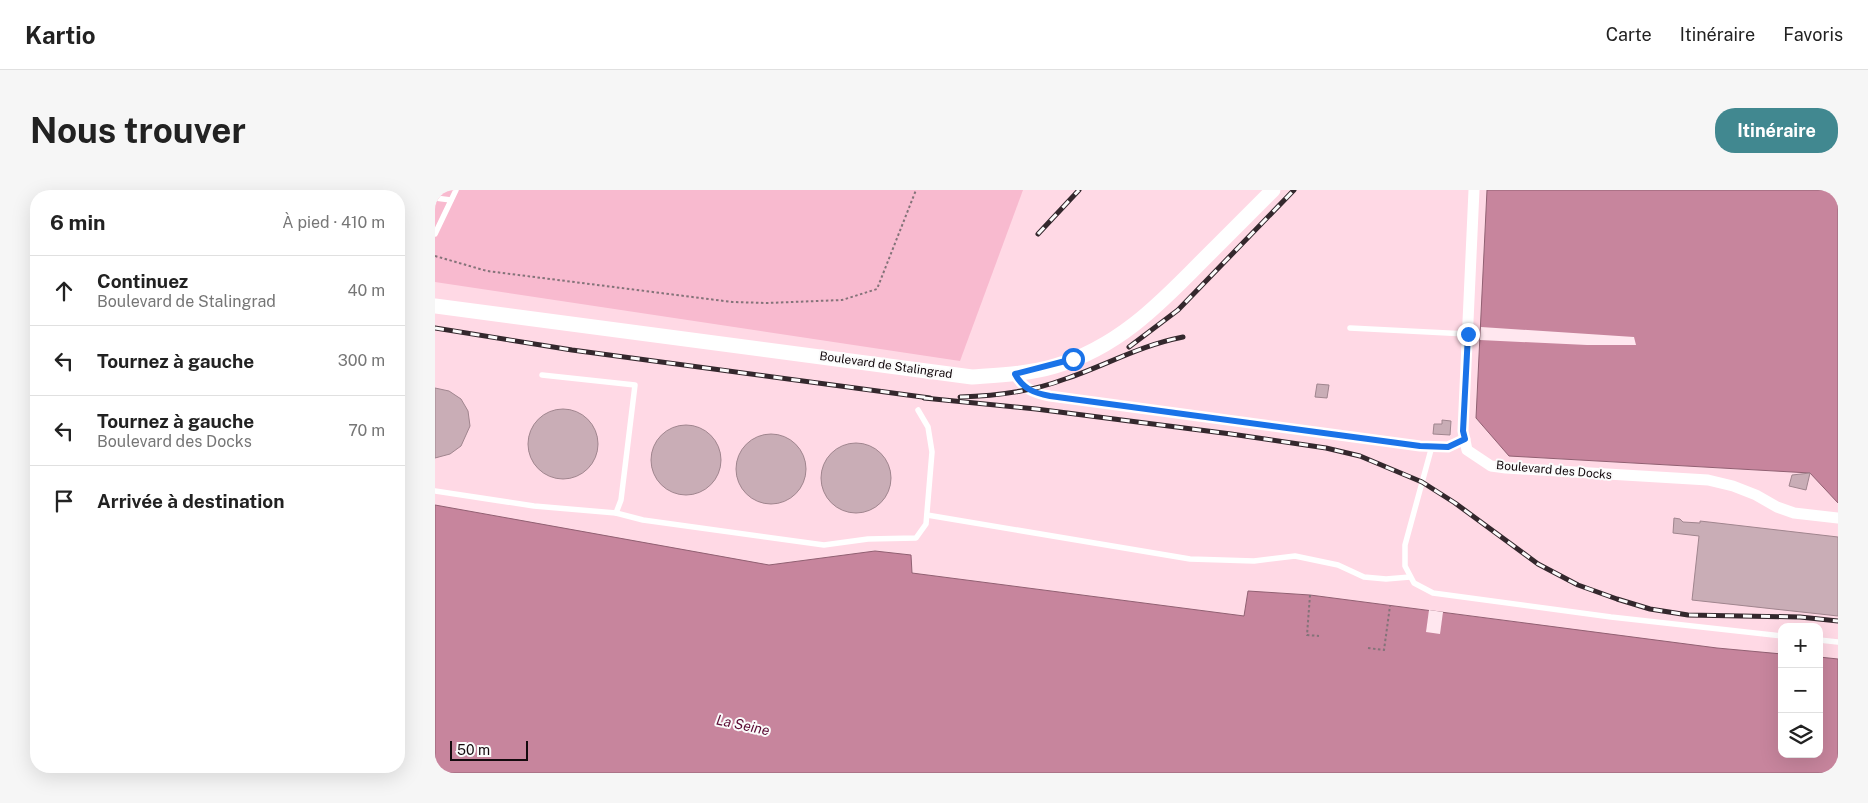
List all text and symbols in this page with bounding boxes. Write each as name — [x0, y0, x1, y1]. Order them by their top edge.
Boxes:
text: Kartio — [25, 21, 96, 49]
text: Carte — [1606, 24, 1652, 45]
text: Itinéraire — [1680, 24, 1755, 45]
text: Favoris — [1783, 24, 1843, 45]
button: Itinéraire — [1715, 108, 1838, 153]
text: Nous trouver — [30, 110, 246, 151]
text: 6 min — [50, 210, 106, 235]
text: À pied · 410 m — [282, 213, 385, 232]
text: Continuez — [97, 270, 188, 292]
icon: ahead — [50, 277, 78, 305]
text: 40 m — [347, 281, 385, 300]
text: Boulevard de Stalingrad — [97, 292, 276, 311]
route end — [1457, 323, 1480, 346]
icon: left — [50, 347, 78, 375]
route start — [1062, 348, 1085, 371]
street label: Boulevard de Stalingrad — [819, 349, 953, 381]
text: Tournez à gauche — [97, 350, 254, 372]
text: 300 m — [338, 351, 385, 370]
text: Tournez à gauche — [97, 410, 254, 432]
icon: left — [50, 417, 78, 445]
text: 70 m — [348, 421, 385, 440]
text: Boulevard des Docks — [97, 432, 252, 451]
street label: Boulevard des Docks — [1496, 458, 1612, 482]
icon: arrive — [50, 487, 78, 515]
text: Arrivée à destination — [97, 490, 285, 512]
map controls — [1778, 623, 1823, 758]
button: + — [1778, 623, 1823, 668]
button: − — [1778, 668, 1823, 713]
water label: La Seine — [715, 712, 772, 739]
button: layers — [1778, 713, 1823, 758]
scale bar — [450, 738, 527, 761]
text: 50 m — [457, 742, 490, 758]

